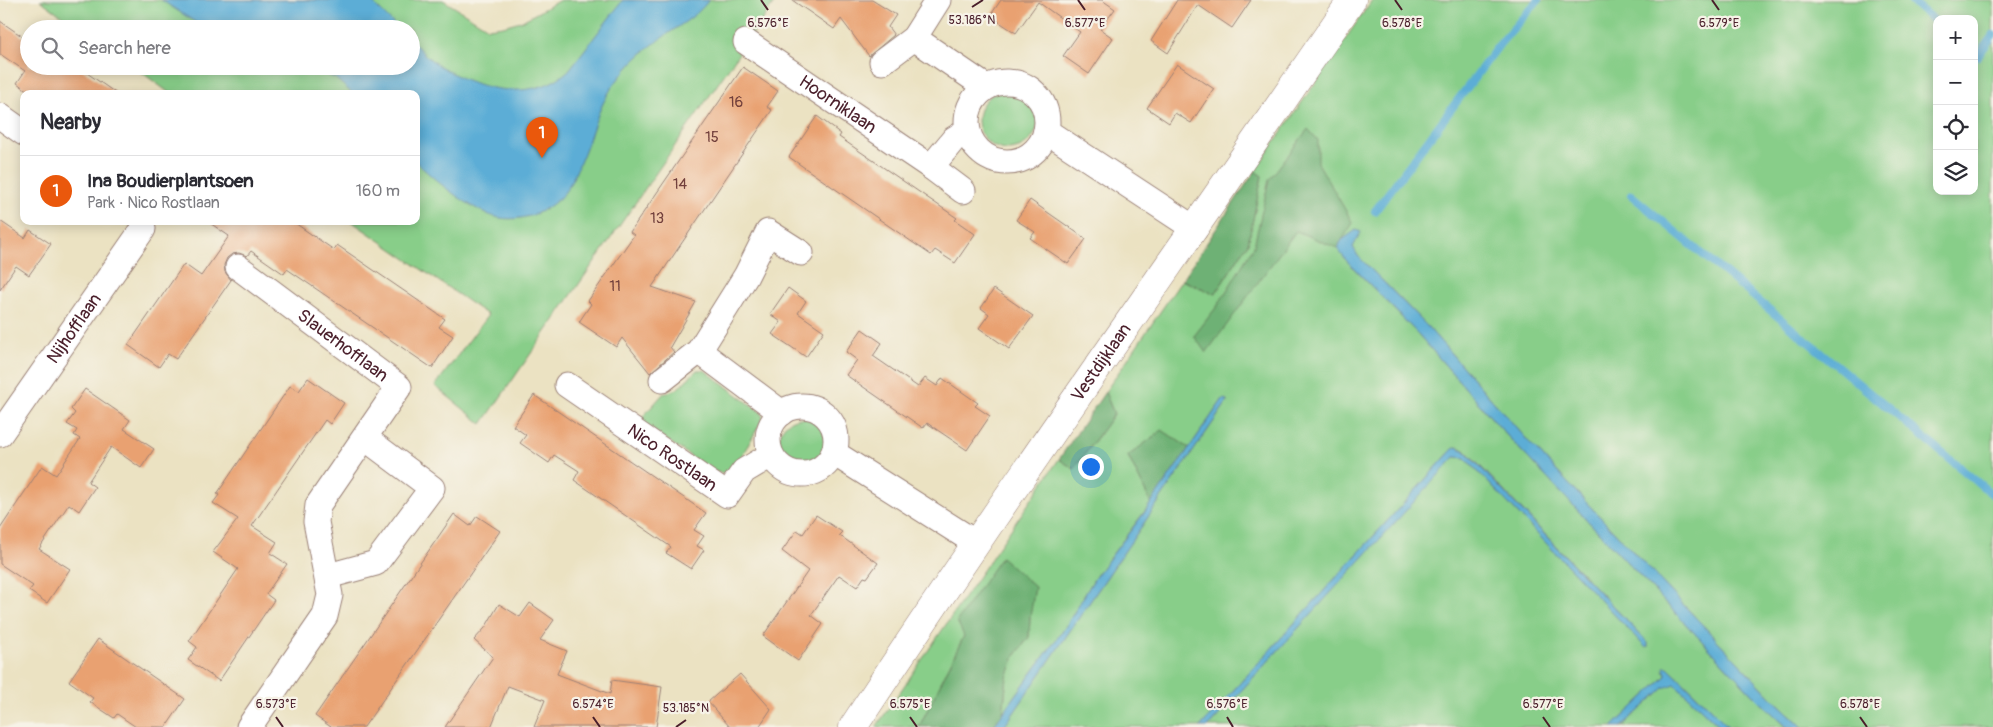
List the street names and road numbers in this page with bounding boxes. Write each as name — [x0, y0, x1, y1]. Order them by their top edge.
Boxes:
street label: Hoorniklaan — [794, 70, 881, 139]
street label: Nijhofflaan — [42, 289, 107, 368]
street label: Slauerhofflaan — [293, 304, 393, 387]
street label: Vestdijklaan — [1066, 319, 1136, 406]
street label: Nico Rostlaan — [623, 419, 722, 497]

